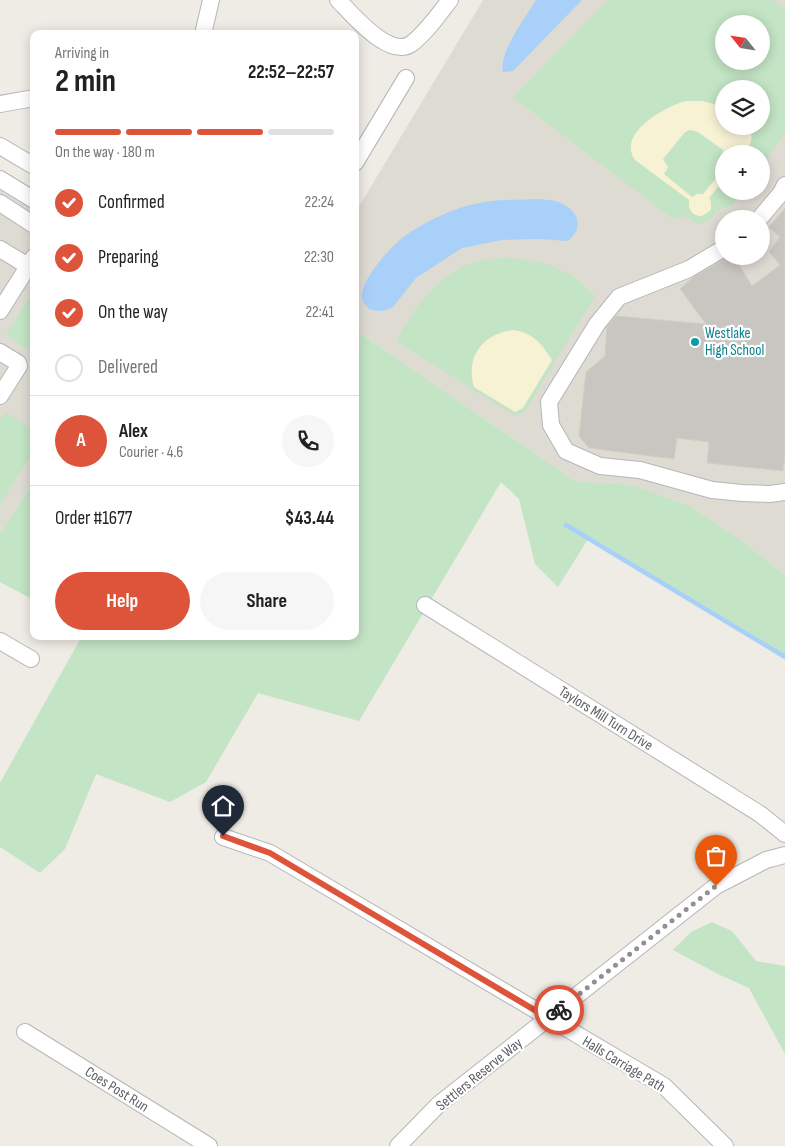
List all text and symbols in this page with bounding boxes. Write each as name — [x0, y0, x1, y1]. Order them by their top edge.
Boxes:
north arrow — [715, 15, 770, 70]
map controls — [715, 15, 770, 265]
text: Arriving in — [55, 44, 109, 63]
text: 22:52–22:57 — [248, 61, 334, 84]
text: 2 min — [55, 62, 116, 101]
button: layers — [715, 80, 770, 135]
text: On the way · 180 m — [55, 143, 155, 162]
button: + — [715, 145, 770, 200]
icon: check — [55, 189, 83, 217]
text: Confirmed — [98, 191, 165, 214]
text: 22:24 — [305, 193, 334, 212]
button: − — [715, 210, 770, 265]
icon: check — [55, 244, 83, 272]
text: Preparing — [98, 246, 159, 269]
text: 22:30 — [304, 248, 334, 267]
icon: check — [55, 299, 83, 327]
text: On the way — [98, 301, 168, 324]
text: 22:41 — [305, 303, 334, 322]
place label: Westlake High School — [705, 324, 764, 360]
marker: Westlake High School — [689, 336, 701, 348]
text: Delivered — [98, 356, 158, 379]
button: phone — [282, 415, 334, 467]
text: Alex — [119, 420, 148, 443]
text: A — [76, 429, 86, 452]
text: Courier · 4.6 — [119, 443, 183, 462]
text: Order #1677 — [55, 507, 132, 530]
text: $43.44 — [285, 507, 334, 530]
button: Help — [55, 572, 190, 630]
button: Share — [200, 572, 334, 630]
street label: Taylors Mill Turn Drive — [555, 682, 656, 755]
pin — [202, 785, 244, 836]
icon: home — [209, 792, 237, 820]
pin — [695, 835, 737, 886]
icon: bag — [702, 842, 730, 870]
courier — [534, 985, 584, 1035]
icon: bike — [545, 996, 573, 1024]
street label: Halls Carriage Path — [579, 1032, 669, 1097]
street label: Settlers Reserve Way — [432, 1034, 527, 1115]
street label: Coes Post Run — [81, 1062, 152, 1116]

